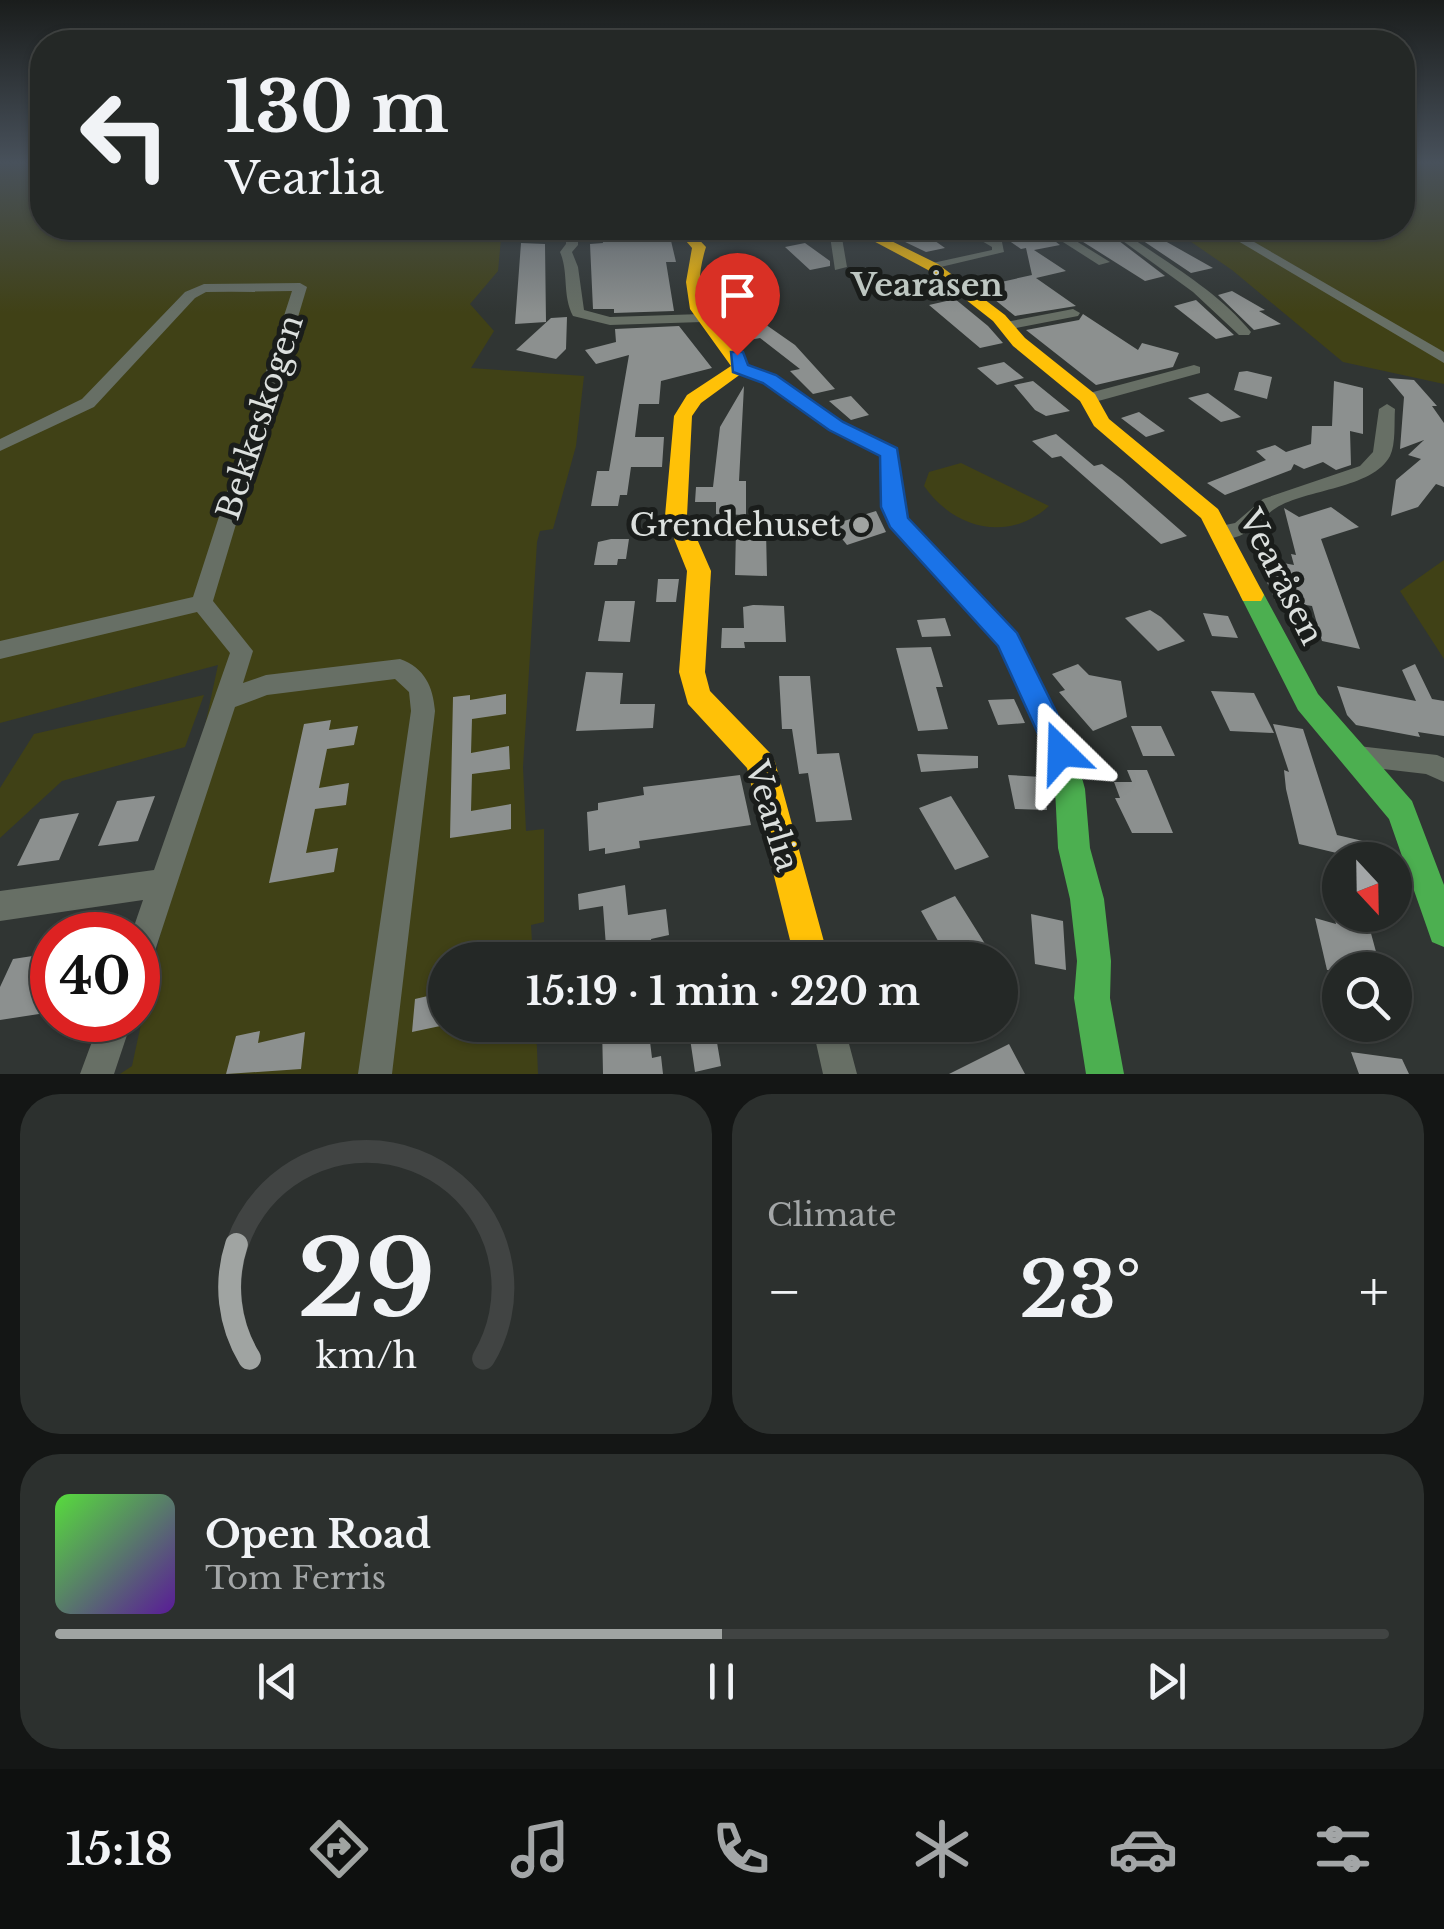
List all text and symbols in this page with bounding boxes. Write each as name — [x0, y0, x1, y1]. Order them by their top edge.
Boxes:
text: 130 m — [225, 64, 449, 151]
icon: left — [60, 70, 190, 200]
text: Vearlia — [225, 150, 384, 206]
pin — [695, 253, 780, 356]
district label: Vearåsen — [850, 265, 1003, 305]
icon: arrive — [710, 268, 765, 323]
street label: Bekkeskogen — [208, 310, 312, 524]
street label: Vearåsen — [1229, 502, 1332, 651]
place label: Grendehuset — [630, 505, 841, 545]
marker: Grendehuset — [850, 514, 872, 536]
position arrow — [1009, 700, 1113, 804]
street label: Vearlia — [736, 755, 808, 876]
north arrow — [1322, 842, 1412, 932]
map controls — [1322, 842, 1412, 1042]
speed limit sign: 40 — [30, 912, 160, 1042]
button: search — [1322, 952, 1412, 1042]
text: 15:19 · 1 min · 220 m — [526, 968, 920, 1015]
text: Climate — [767, 1195, 896, 1235]
text: 29 — [297, 1215, 435, 1344]
text: 23° — [1019, 1244, 1141, 1337]
text: − — [767, 1258, 802, 1326]
text: + — [1359, 1258, 1389, 1326]
text: km/h — [315, 1333, 417, 1378]
text: Open Road — [205, 1511, 431, 1558]
text: Tom Ferris — [205, 1558, 386, 1598]
icon: previous — [250, 1654, 305, 1709]
icon: pause — [694, 1654, 749, 1709]
icon: next — [1139, 1654, 1194, 1709]
icon: directions — [304, 1814, 374, 1884]
icon: music — [505, 1814, 575, 1884]
icon: phone — [706, 1814, 776, 1884]
icon: climate — [907, 1814, 977, 1884]
icon: car — [1108, 1814, 1178, 1884]
icon: filters — [1308, 1814, 1378, 1884]
text: 15:18 — [65, 1821, 173, 1877]

